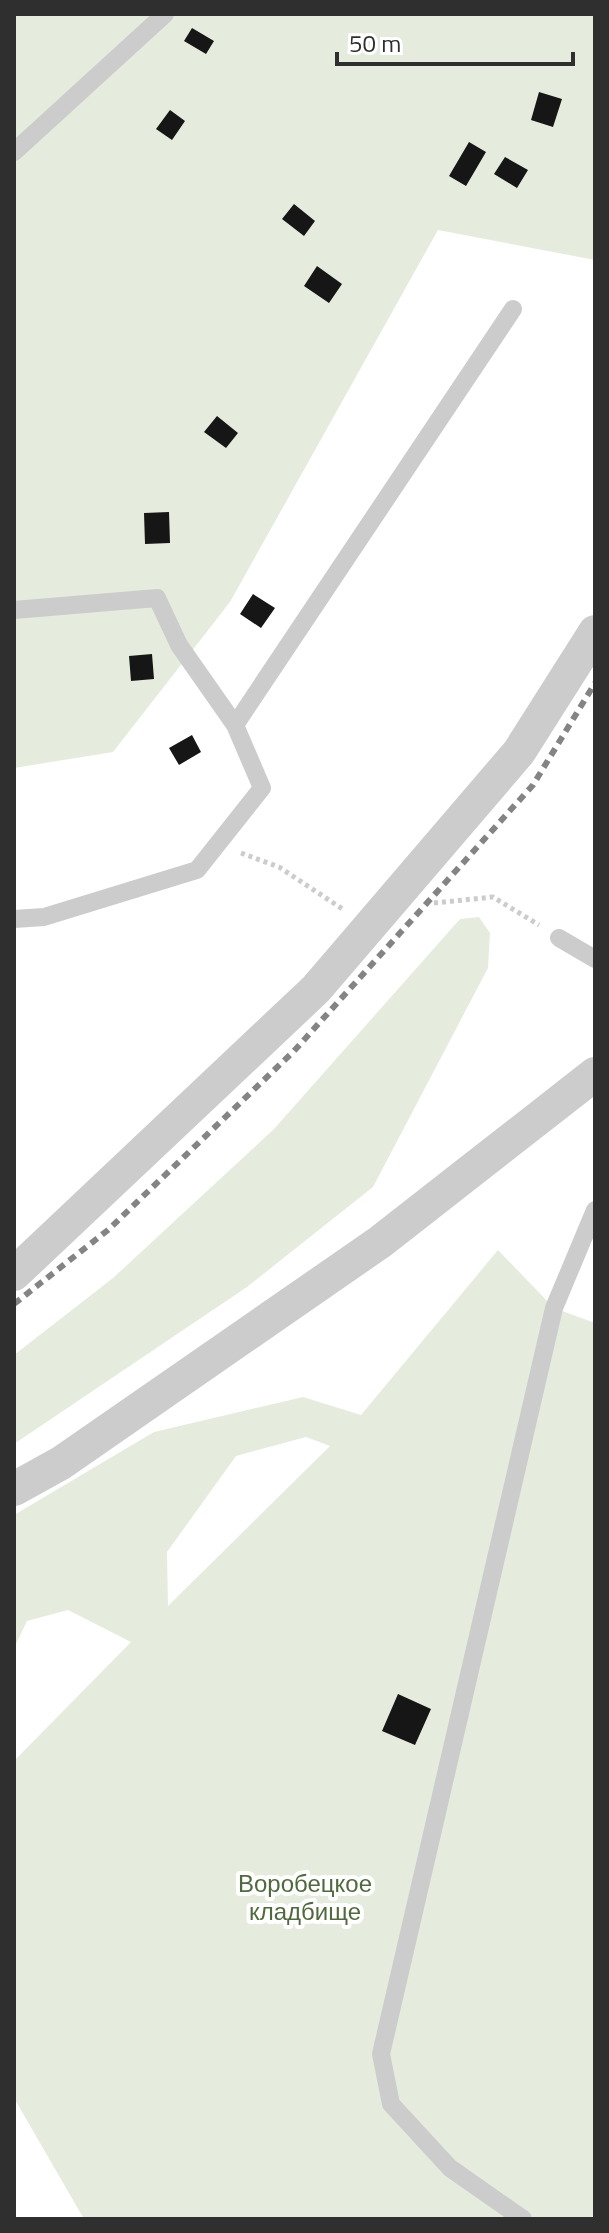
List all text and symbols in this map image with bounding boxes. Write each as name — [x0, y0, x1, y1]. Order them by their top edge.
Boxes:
scale bar — [337, 16, 573, 66]
text: 50 m — [349, 25, 401, 61]
park label: Воробецкое кладбище — [238, 1865, 372, 1929]

